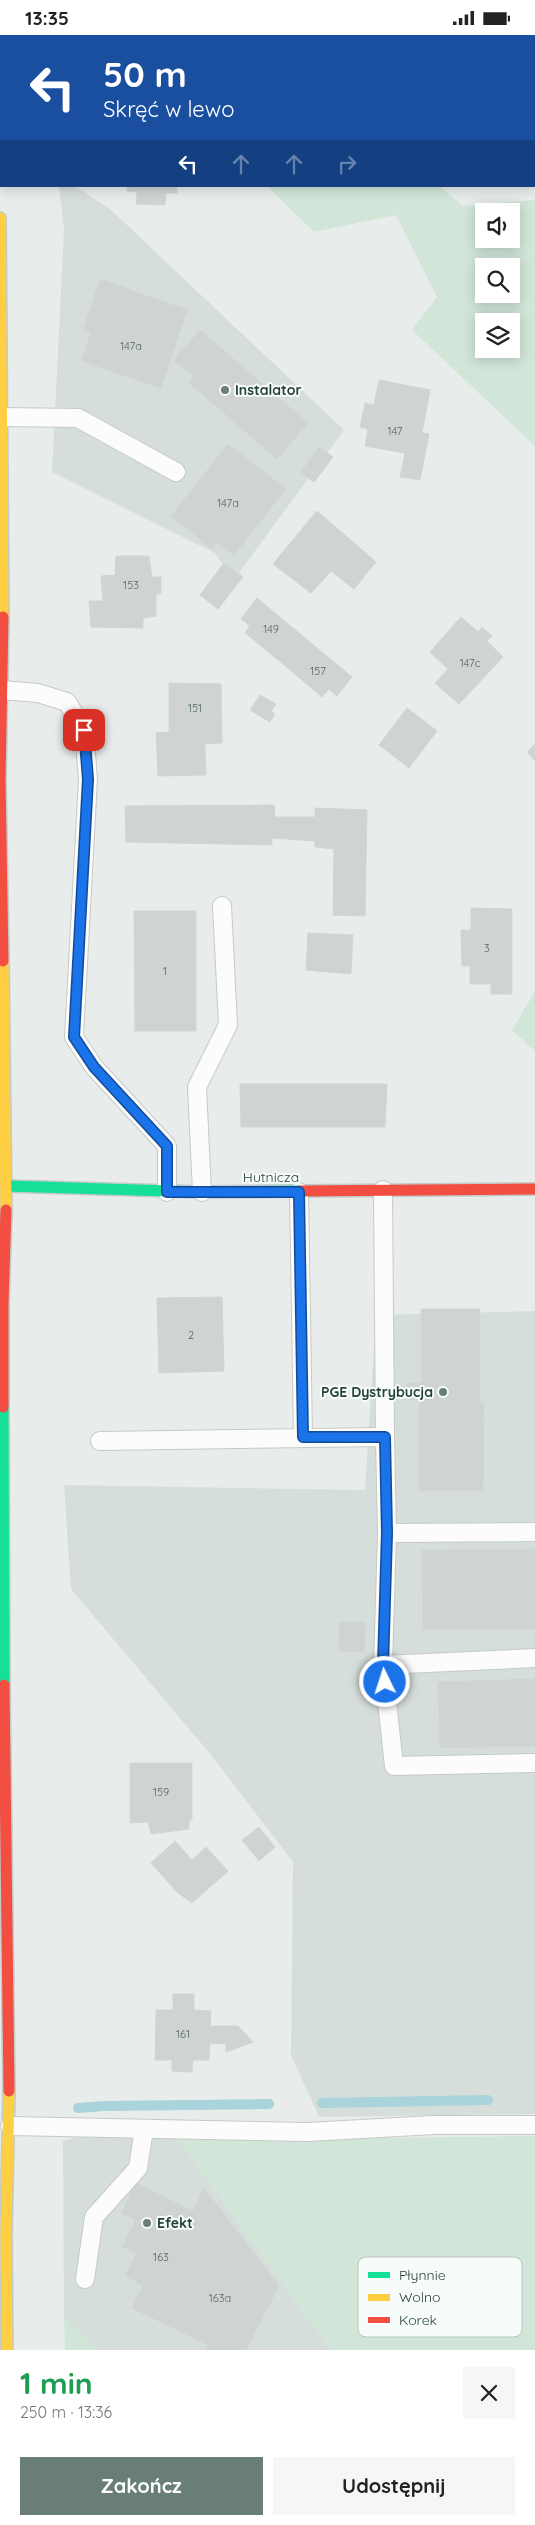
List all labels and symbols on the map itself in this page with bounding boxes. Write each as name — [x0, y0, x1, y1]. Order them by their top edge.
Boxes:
house number: 147a — [120, 339, 142, 353]
place label: Instalator — [235, 381, 302, 399]
marker: Instalator — [219, 384, 231, 396]
house number: 147 — [387, 424, 403, 438]
house number: 147a — [217, 496, 239, 510]
house number: 153 — [123, 578, 139, 592]
house number: 149 — [263, 622, 279, 636]
house number: 147c — [460, 656, 481, 670]
house number: 157 — [310, 664, 326, 678]
house number: 151 — [188, 701, 202, 715]
pin — [63, 709, 105, 751]
house number: 3 — [484, 941, 490, 955]
house number: 1 — [163, 964, 167, 978]
street label: Hutnicza — [243, 1168, 299, 1186]
house number: 2 — [188, 1328, 194, 1342]
place label: PGE Dystrybucja — [321, 1383, 433, 1401]
marker: PGE Dystrybucja — [437, 1386, 449, 1398]
position arrow — [358, 1655, 410, 1707]
house number: 159 — [153, 1785, 169, 1799]
house number: 161 — [176, 2027, 190, 2041]
place label: Efekt — [157, 2214, 193, 2232]
marker: Efekt — [141, 2217, 153, 2229]
house number: 163 — [153, 2250, 169, 2264]
legend — [358, 2257, 522, 2337]
text: Płynnie — [399, 2266, 446, 2284]
text: Wolno — [399, 2288, 441, 2306]
house number: 163a — [209, 2291, 231, 2305]
text: Korek — [399, 2311, 437, 2329]

